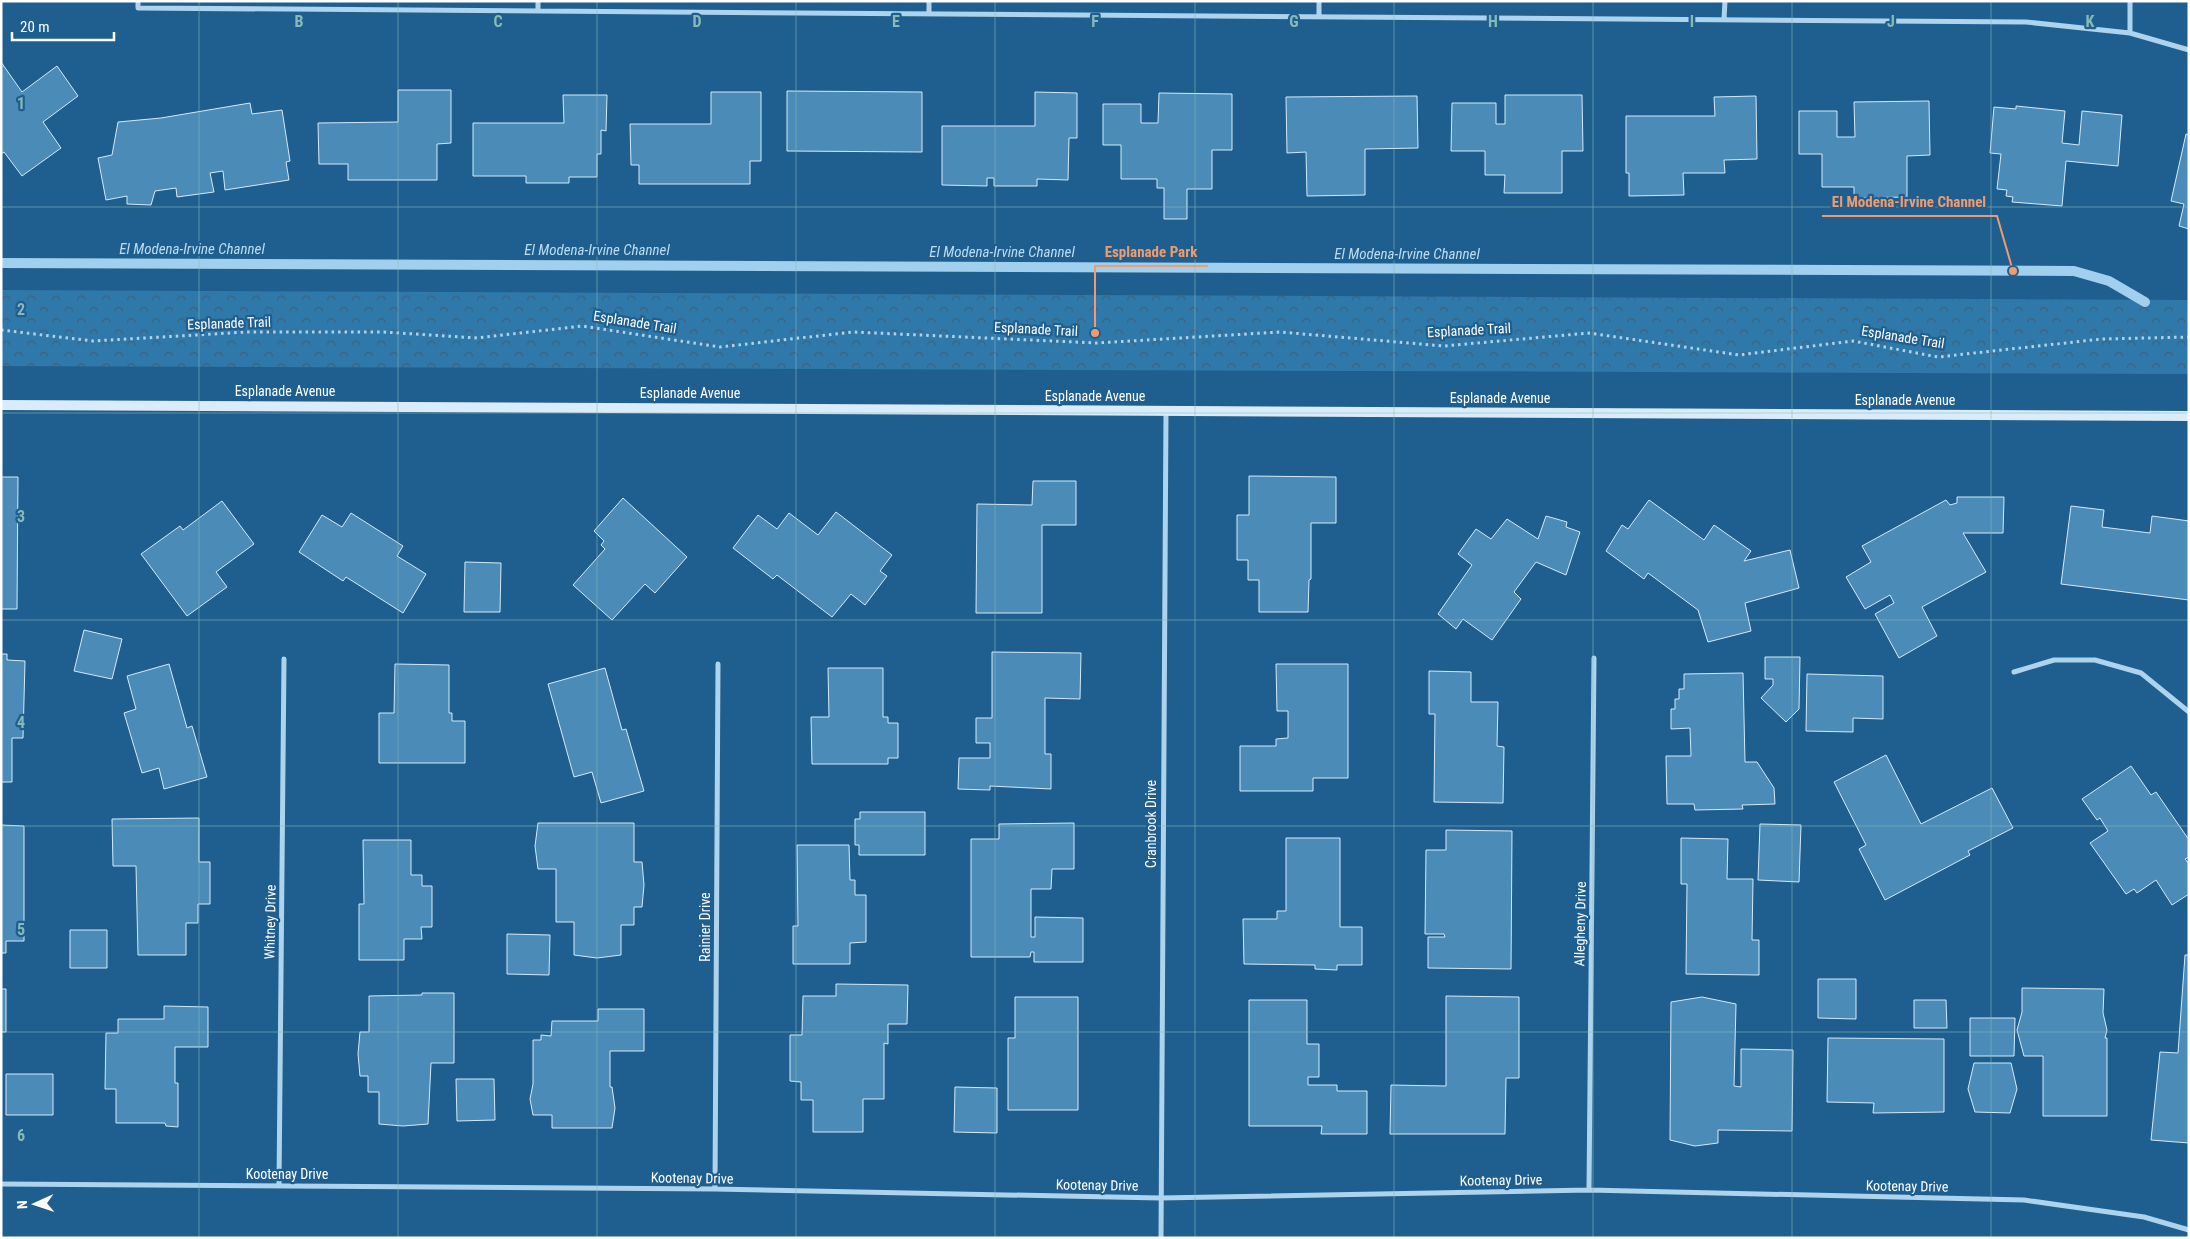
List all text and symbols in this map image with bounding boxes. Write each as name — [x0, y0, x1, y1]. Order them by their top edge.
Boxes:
scale bar — [12, 10, 115, 42]
text: B — [295, 12, 304, 31]
text: C — [493, 12, 503, 31]
text: D — [692, 12, 702, 31]
text: E — [892, 12, 900, 31]
text: F — [1091, 12, 1099, 31]
text: G — [1289, 12, 1299, 31]
text: H — [1488, 12, 1498, 31]
text: I — [1690, 12, 1694, 31]
text: J — [1887, 12, 1895, 31]
text: K — [2086, 12, 2095, 31]
text: 20 m — [20, 18, 50, 36]
text: 1 — [17, 94, 25, 113]
callout: El Modena-Irvine Channel — [1822, 186, 1997, 216]
text: El Modena-Irvine Channel — [1832, 193, 1986, 211]
callout: Esplanade Park — [1095, 236, 1208, 266]
water label: El Modena-Irvine Channel — [119, 240, 265, 258]
water label: El Modena-Irvine Channel — [524, 241, 670, 259]
water label: El Modena-Irvine Channel — [929, 243, 1075, 261]
text: Esplanade Park — [1105, 243, 1198, 261]
water label: El Modena-Irvine Channel — [1334, 245, 1480, 263]
text: 2 — [17, 300, 25, 319]
street label: Esplanade Trail — [592, 308, 678, 336]
street label: Esplanade Trail — [187, 314, 271, 332]
street label: Esplanade Trail — [994, 319, 1078, 339]
street label: Esplanade Trail — [1427, 320, 1511, 340]
street label: Esplanade Trail — [1860, 323, 1946, 351]
street label: Esplanade Avenue — [235, 383, 336, 399]
street label: Esplanade Avenue — [640, 385, 741, 401]
street label: Esplanade Avenue — [1045, 388, 1146, 404]
street label: Esplanade Avenue — [1450, 390, 1551, 406]
street label: Esplanade Avenue — [1855, 392, 1956, 408]
text: 3 — [17, 507, 25, 526]
text: 4 — [17, 713, 25, 732]
street label: Cranbrook Drive — [1143, 780, 1159, 868]
street label: Allegheny Drive — [1571, 881, 1589, 967]
street label: Whitney Drive — [261, 884, 279, 960]
street label: Rainier Drive — [697, 892, 713, 962]
text: 5 — [17, 920, 25, 939]
text: 6 — [17, 1126, 25, 1145]
street label: Kootenay Drive — [246, 1166, 329, 1182]
street label: Kootenay Drive — [651, 1169, 734, 1187]
street label: Kootenay Drive — [1460, 1171, 1543, 1189]
street label: Kootenay Drive — [1056, 1176, 1139, 1194]
street label: Kootenay Drive — [1866, 1177, 1949, 1195]
north arrow — [10, 1179, 60, 1229]
text: N — [14, 1200, 30, 1209]

